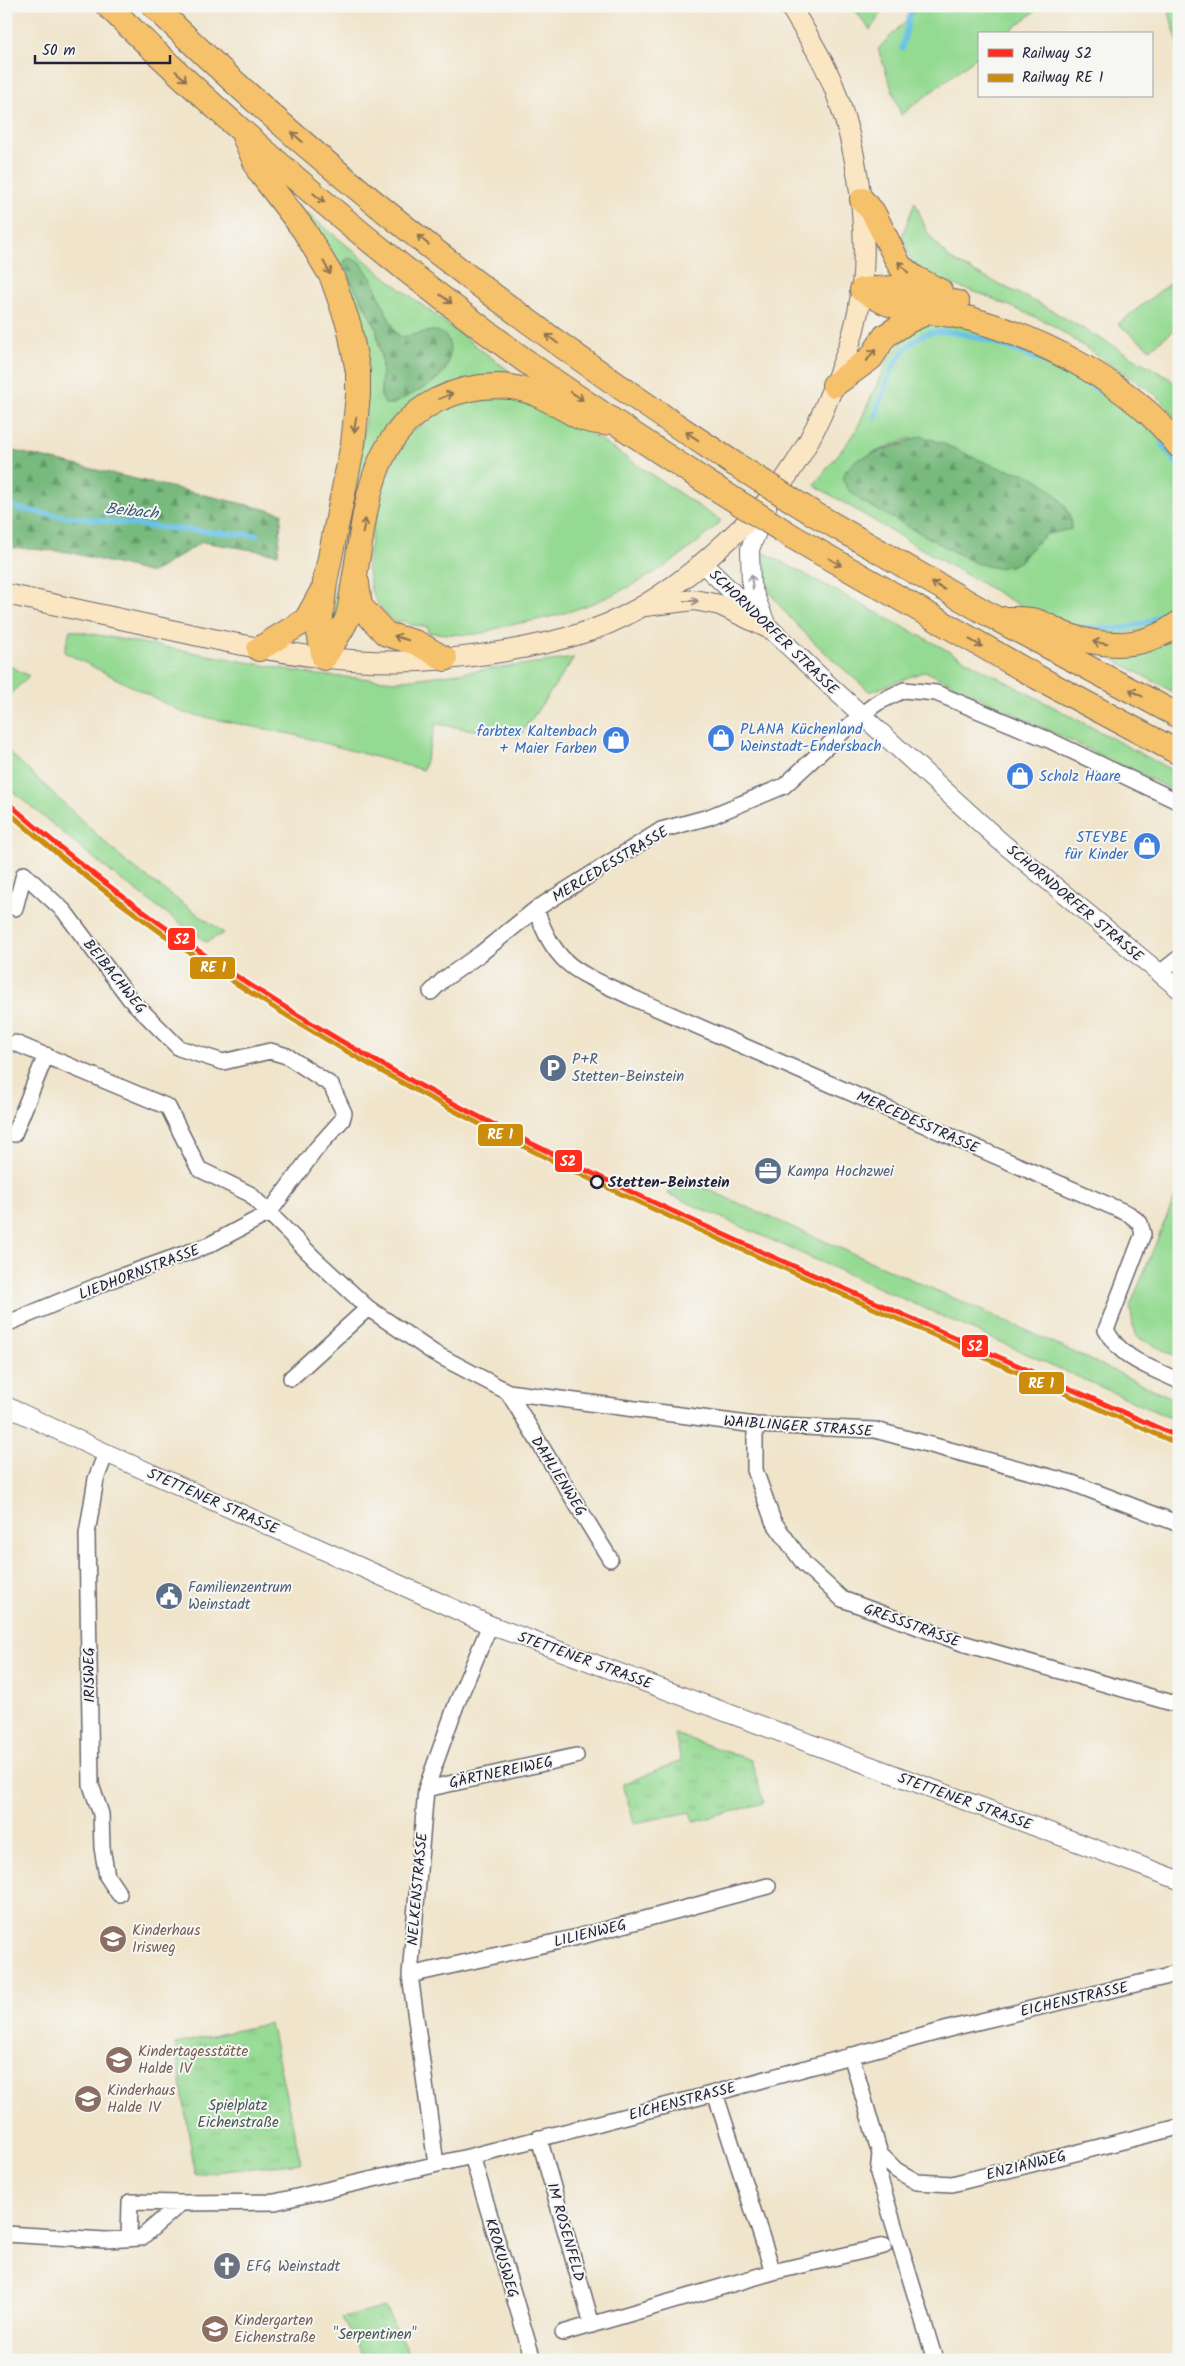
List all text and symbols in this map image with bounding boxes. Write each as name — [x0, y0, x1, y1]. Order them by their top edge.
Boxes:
scale bar — [35, 32, 170, 64]
legend — [978, 32, 1152, 98]
text: 50 m — [42, 39, 76, 63]
text: Railway S2 — [1022, 42, 1092, 66]
text: Railway RE 1 — [1022, 66, 1104, 90]
one-way arrow — [175, 70, 188, 82]
one-way arrow — [291, 131, 304, 143]
one-way arrow — [313, 192, 326, 204]
one-way arrow — [416, 235, 429, 246]
one-way arrow — [323, 260, 332, 275]
one-way arrow — [897, 261, 909, 273]
one-way arrow — [439, 294, 452, 305]
one-way arrow — [545, 334, 559, 344]
one-way arrow — [866, 348, 876, 362]
one-way arrow — [438, 391, 453, 401]
one-way arrow — [570, 391, 584, 401]
one-way arrow — [350, 417, 360, 433]
one-way arrow — [686, 431, 700, 441]
water label: Beibach — [104, 496, 161, 527]
one-way arrow — [359, 519, 369, 535]
one-way arrow — [827, 557, 841, 567]
street label: SCHORNDORFER STRASSE — [703, 564, 845, 702]
one-way arrow — [747, 575, 757, 591]
one-way arrow — [931, 580, 945, 590]
one-way arrow — [682, 596, 699, 606]
one-way arrow — [393, 633, 409, 643]
one-way arrow — [968, 638, 982, 648]
one-way arrow — [1093, 638, 1109, 648]
one-way arrow — [1129, 688, 1143, 698]
place label: PLANA Küchenland Weinstadt-Endersbach — [740, 718, 881, 759]
place label: farbtex Kaltenbach + Maier Farben — [477, 720, 597, 761]
shop icon: PLANA Küchenland Weinstadt-Endersbach — [706, 723, 736, 753]
shop icon: farbtex Kaltenbach + Maier Farben — [601, 725, 631, 755]
shop icon: Scholz Haare — [1005, 761, 1035, 791]
place label: Scholz Haare — [1039, 765, 1121, 789]
street label: MERCEDESSTRASSE — [548, 820, 674, 909]
place label: STEYBE für Kinder — [1065, 826, 1129, 867]
shop icon: STEYBE für Kinder — [1132, 831, 1162, 861]
street label: SCHORNDORFER STRASSE — [1000, 839, 1149, 969]
line badge: S2 — [167, 927, 196, 951]
text: S2 — [174, 929, 190, 951]
street label: BEIBACHWEG — [76, 934, 152, 1019]
line badge: RE 1 — [189, 956, 236, 980]
text: RE 1 — [200, 957, 227, 979]
place label: P+R Stetten-Beinstein — [572, 1048, 684, 1089]
parking icon: P+R Stetten-Beinstein — [538, 1053, 568, 1083]
street label: MERCEDESSTRASSE — [852, 1085, 984, 1161]
line badge: RE 1 — [477, 1123, 524, 1147]
text: RE 1 — [487, 1124, 514, 1146]
line badge: S2 — [554, 1149, 583, 1173]
text: S2 — [560, 1151, 576, 1173]
office icon: Kampa Hochzwei — [753, 1156, 783, 1186]
place label: Kampa Hochzwei — [787, 1160, 895, 1184]
place label: Stetten-Beinstein — [608, 1171, 730, 1195]
marker: Stetten-Beinstein — [590, 1175, 604, 1189]
street label: LIEDHORNSTRASSE — [75, 1238, 205, 1307]
line badge: S2 — [961, 1334, 989, 1358]
text: S2 — [967, 1336, 983, 1358]
line badge: RE 1 — [1018, 1371, 1065, 1395]
text: RE 1 — [1028, 1373, 1055, 1395]
street label: WAIBLINGER STRASSE — [723, 1410, 874, 1444]
street label: DAHLIENWEG — [524, 1432, 592, 1521]
street label: STETTENER STRASSE — [143, 1462, 283, 1542]
place label: Familienzentrum Weinstadt — [188, 1576, 292, 1617]
public building icon: Familienzentrum Weinstadt — [154, 1581, 184, 1611]
street label: GRESSSTRASSE — [860, 1597, 964, 1655]
street label: STETTENER STRASSE — [514, 1625, 657, 1697]
street label: IRISWEG — [78, 1647, 102, 1703]
street label: GÄRTNEREIWEG — [447, 1750, 555, 1796]
street label: STETTENER STRASSE — [894, 1766, 1037, 1838]
street label: NELKENSTRASSE — [401, 1830, 435, 1947]
street label: LILIENWEG — [551, 1913, 629, 1955]
place label: Kinderhaus Irisweg — [132, 1919, 201, 1960]
school or university icon: Kinderhaus Irisweg — [98, 1924, 128, 1954]
street label: EICHENSTRASSE — [1018, 1976, 1132, 2024]
place label: Kindertagesstätte Halde IV — [138, 2040, 249, 2081]
school or university icon: Kindertagesstätte Halde IV — [104, 2045, 134, 2075]
street label: EICHENSTRASSE — [626, 2076, 740, 2128]
place label: Kinderhaus Halde IV — [107, 2079, 176, 2120]
school or university icon: Kinderhaus Halde IV — [73, 2084, 103, 2114]
park label: Spielplatz Eichenstraße — [197, 2094, 279, 2135]
street label: ENZIANWEG — [984, 2144, 1069, 2188]
street label: IM ROSENFELD — [539, 2180, 591, 2285]
street label: KROKUSWEG — [478, 2215, 525, 2301]
church icon: EFG Weinstadt — [212, 2251, 242, 2281]
place label: EFG Weinstadt — [246, 2255, 341, 2279]
place label: Kindergarten Eichenstraße — [234, 2309, 316, 2350]
school or university icon: Kindergarten Eichenstraße — [200, 2314, 230, 2344]
park label: "Serpentinen" — [333, 2323, 417, 2347]

